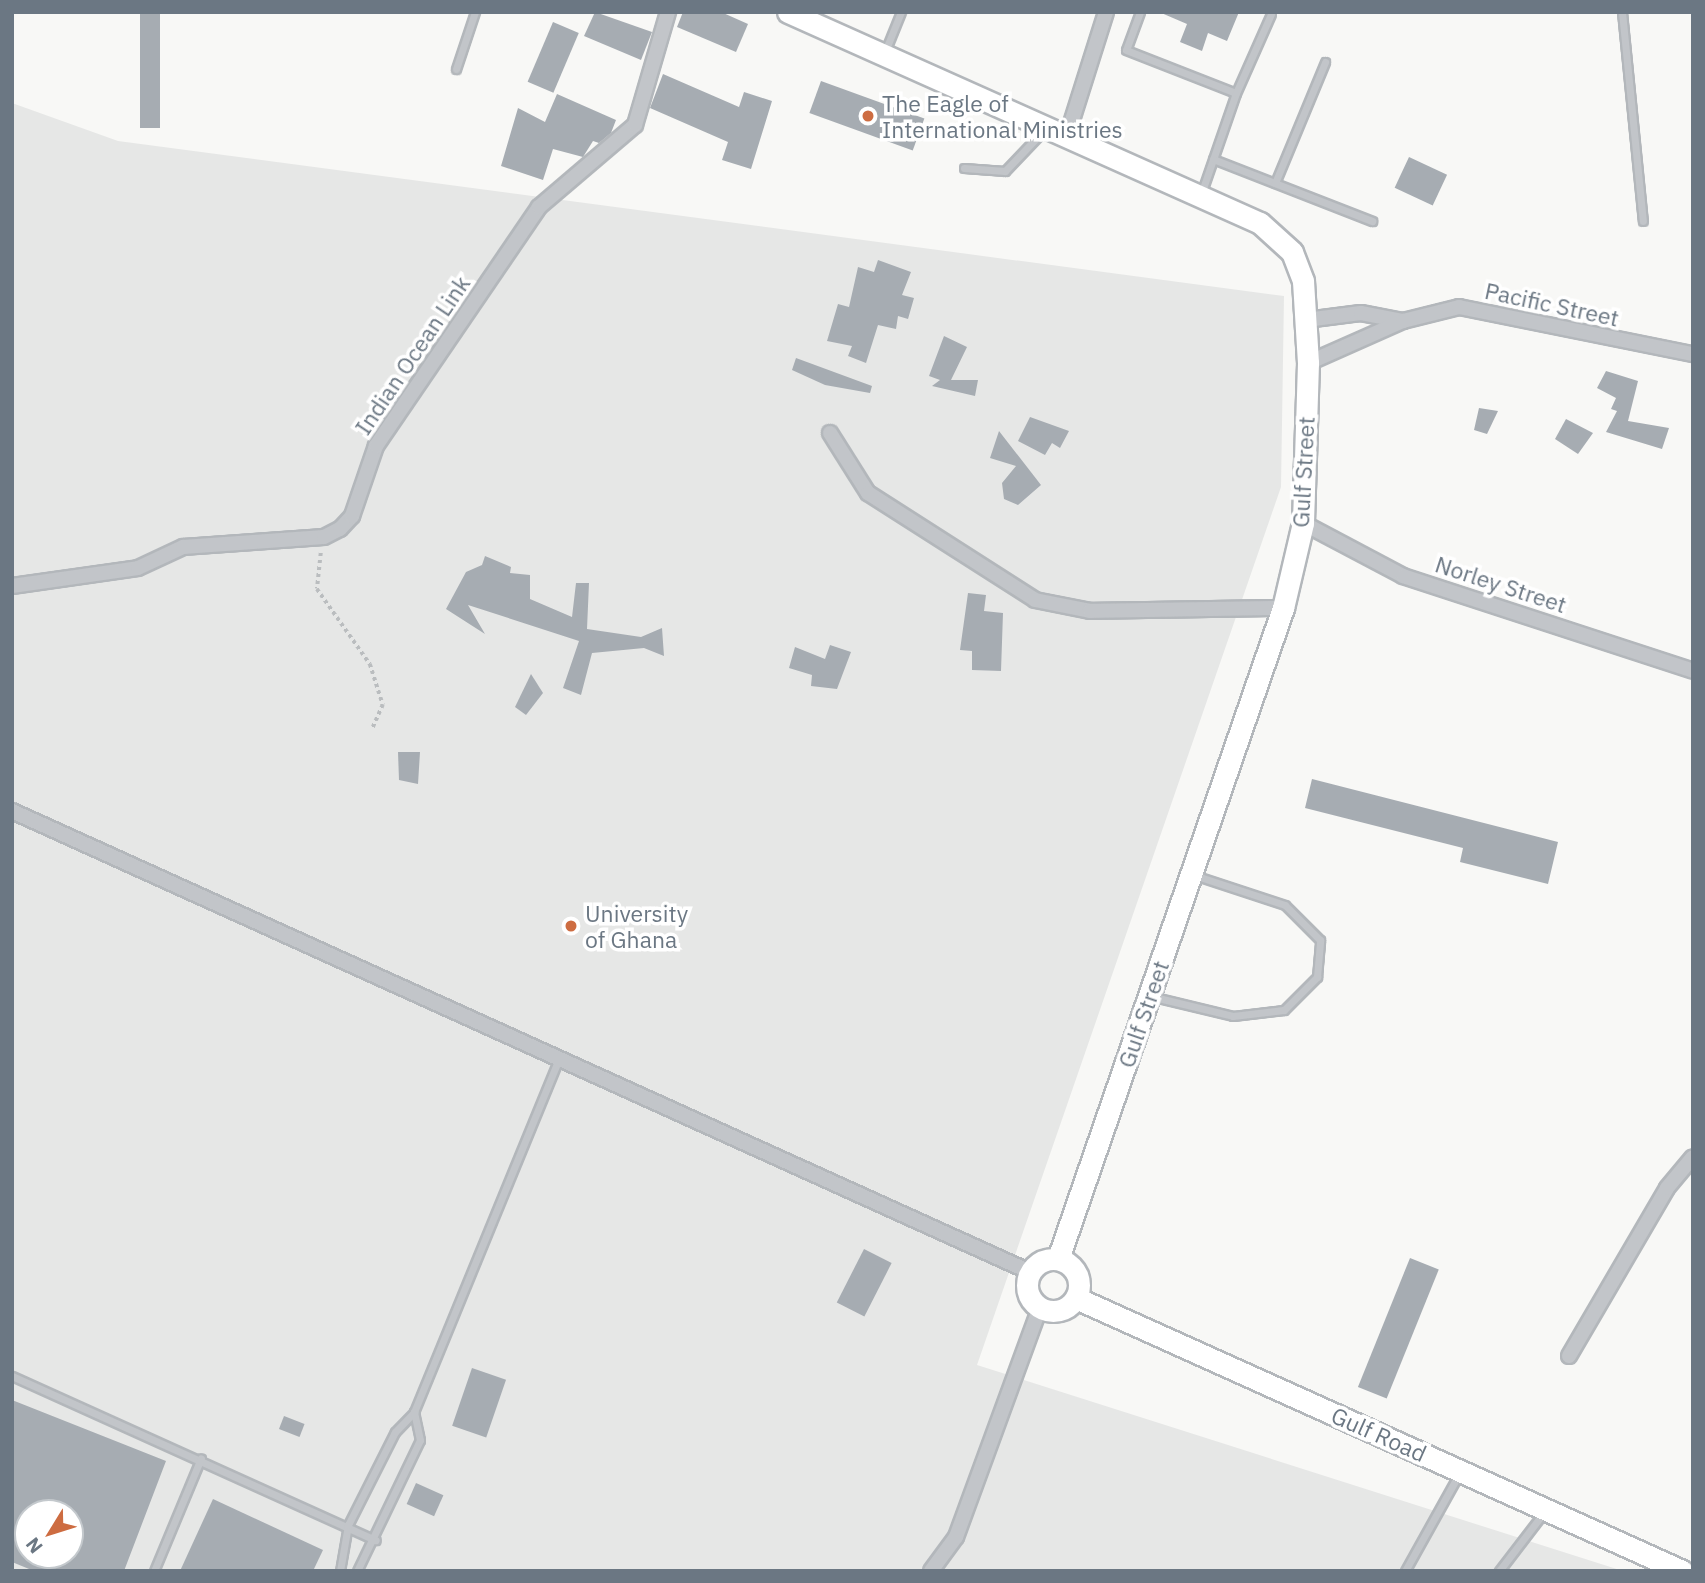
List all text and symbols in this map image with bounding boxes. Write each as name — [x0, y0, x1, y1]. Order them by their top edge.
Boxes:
place label: The Eagle of International Ministries — [882, 89, 1123, 143]
marker: The Eagle of International Ministries — [860, 108, 876, 124]
street label: Indian Ocean Link — [349, 270, 475, 440]
street label: Pacific Street — [1482, 276, 1622, 332]
street label: Gulf Street — [1286, 416, 1320, 528]
street label: Norley Street — [1432, 550, 1570, 618]
place label: University of Ghana — [585, 899, 688, 953]
marker: University of Ghana — [563, 918, 579, 934]
street label: Gulf Street — [1112, 957, 1174, 1071]
street label: Gulf Road — [1327, 1401, 1431, 1467]
north arrow — [14, 1499, 84, 1569]
text: N — [20, 1533, 48, 1559]

